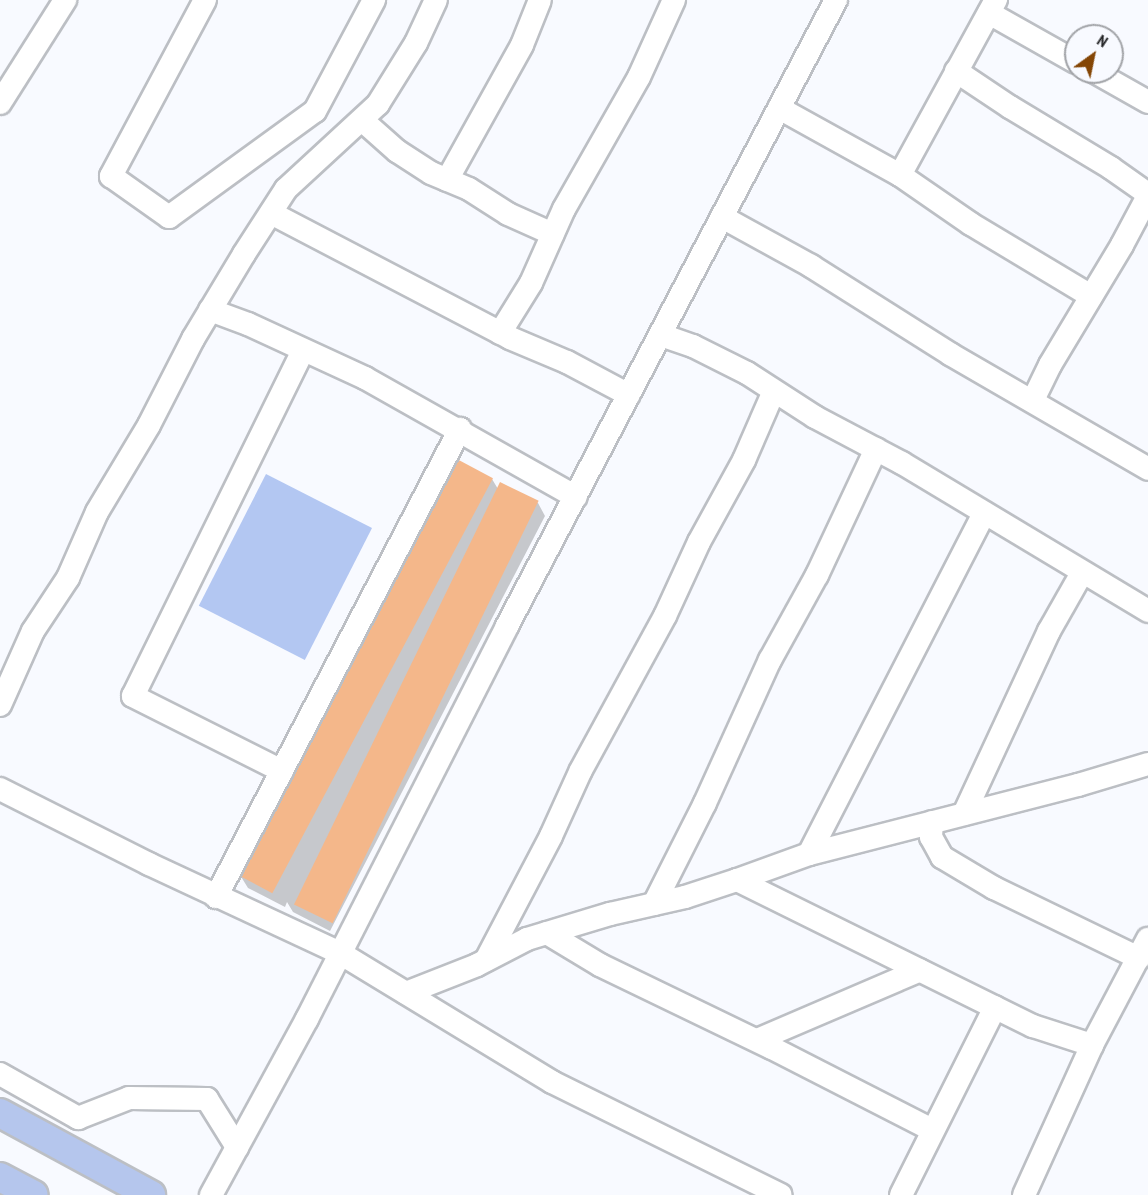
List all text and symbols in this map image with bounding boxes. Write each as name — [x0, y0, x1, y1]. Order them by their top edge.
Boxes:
north arrow — [1064, 24, 1124, 84]
text: N — [1094, 30, 1112, 51]

